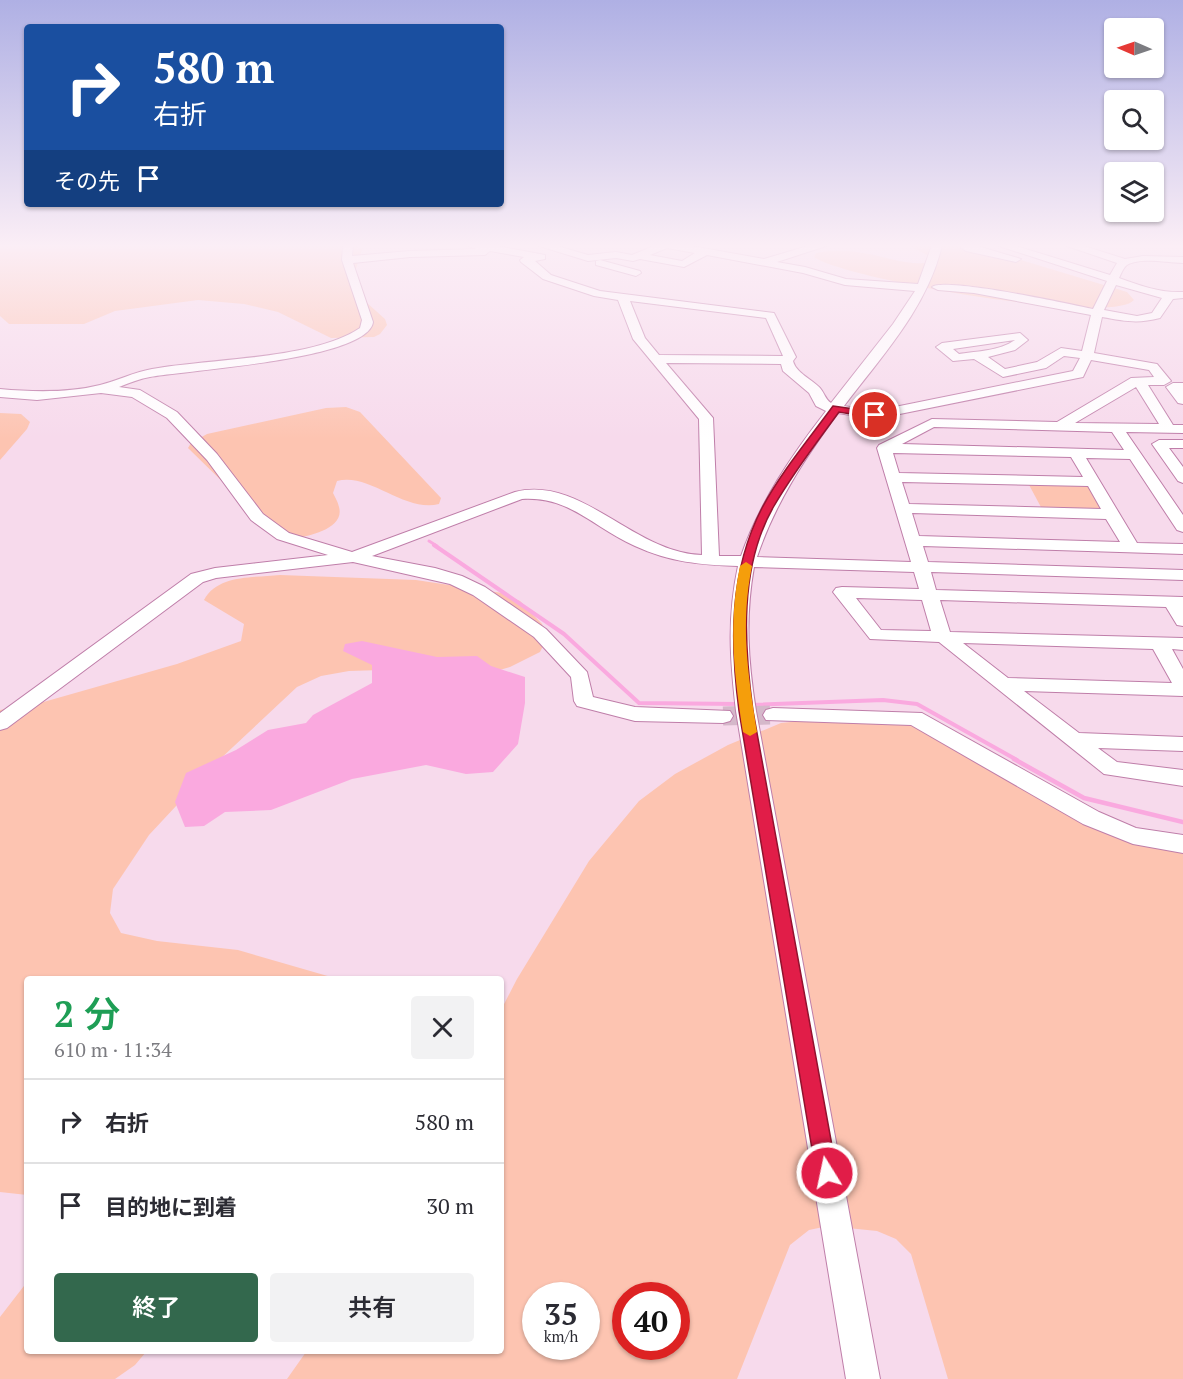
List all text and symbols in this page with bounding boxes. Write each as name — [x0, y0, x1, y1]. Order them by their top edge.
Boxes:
north arrow — [1104, 18, 1164, 78]
map controls — [1104, 18, 1164, 222]
text: 580 m — [153, 39, 274, 95]
icon: right — [54, 48, 132, 126]
button: search — [1104, 90, 1164, 150]
text: 右折 — [153, 96, 207, 132]
icon: arrive — [132, 162, 165, 195]
button: layers — [1104, 162, 1164, 222]
text: その先 — [54, 166, 120, 195]
pin — [849, 389, 900, 440]
icon: arrive — [858, 398, 891, 431]
text: 2 分 — [54, 990, 120, 1037]
button: close — [411, 996, 474, 1059]
text: 610 m · 11:34 — [54, 1036, 172, 1063]
icon: right — [54, 1105, 87, 1138]
text: 580 m — [414, 1107, 474, 1136]
text: 右折 — [105, 1108, 149, 1137]
position arrow — [795, 1141, 859, 1205]
icon: arrive — [54, 1189, 87, 1222]
text: 30 m — [426, 1191, 474, 1220]
text: 目的地に到着 — [105, 1192, 237, 1221]
button: 終了 — [54, 1273, 258, 1342]
button: 共有 — [270, 1273, 474, 1342]
speed limit sign: 40 — [612, 1282, 690, 1360]
text: 35 — [544, 1294, 578, 1334]
text: km/h — [544, 1326, 578, 1346]

